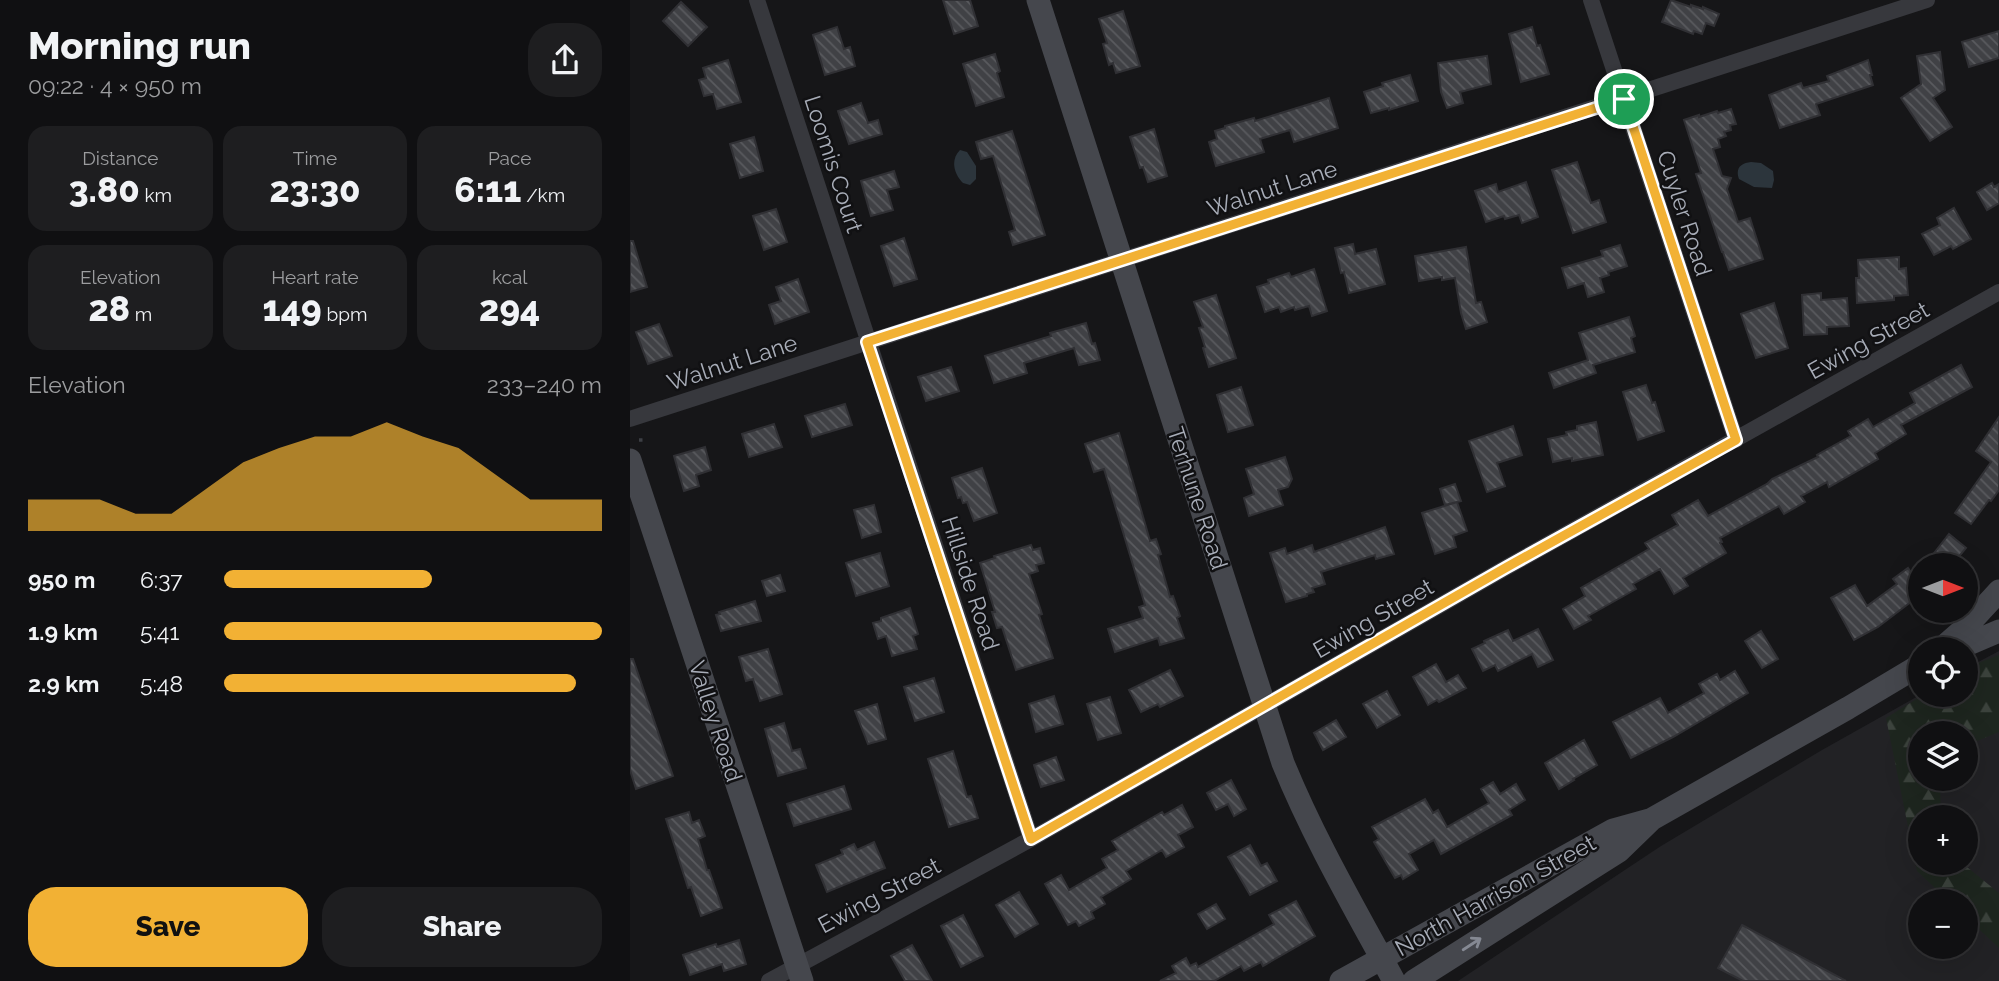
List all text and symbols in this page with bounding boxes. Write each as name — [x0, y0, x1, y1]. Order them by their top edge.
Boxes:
text: Morning run — [28, 23, 251, 68]
button: share — [528, 23, 602, 97]
pin — [1594, 69, 1654, 129]
text: 09:22 · 4 × 950 m — [28, 72, 202, 99]
icon: arrive — [1605, 80, 1643, 118]
street label: Loomis Court — [799, 92, 869, 236]
text: Distance — [82, 147, 158, 169]
text: Time — [293, 147, 337, 169]
text: Pace — [488, 147, 531, 169]
street label: Cuyler Road — [1652, 147, 1718, 279]
street label: Walnut Lane — [1204, 154, 1340, 222]
text: 3.80 — [69, 169, 140, 210]
text: 23:30 — [269, 169, 361, 210]
text: 6:11 — [454, 169, 521, 210]
text: km — [140, 184, 172, 206]
text: /km — [521, 184, 565, 206]
text: Elevation — [80, 266, 161, 288]
text: Heart rate — [271, 266, 359, 288]
text: kcal — [492, 266, 527, 288]
text: 28 — [88, 288, 130, 329]
text: 149 — [263, 288, 322, 329]
text: 294 — [479, 288, 540, 329]
street label: Ewing Street — [1803, 295, 1934, 384]
text: m — [130, 303, 152, 325]
text: bpm — [322, 303, 367, 325]
street label: Walnut Lane — [664, 328, 800, 396]
text: Elevation — [28, 371, 126, 398]
text: 233–240 m — [487, 371, 602, 398]
street label: Terhune Road — [1162, 423, 1234, 573]
street label: Hillside Road — [937, 513, 1005, 653]
north arrow — [1908, 553, 1978, 623]
map controls — [1908, 553, 1978, 959]
text: 950 m — [28, 566, 95, 593]
text: 6:37 — [140, 566, 183, 593]
street label: Ewing Street — [1308, 573, 1438, 663]
text: 1.9 km — [28, 618, 98, 645]
text: 5:41 — [140, 618, 179, 645]
button: locate — [1908, 637, 1978, 707]
street label: Valley Road — [684, 657, 748, 785]
text: 2.9 km — [28, 670, 99, 697]
text: 5:48 — [140, 670, 183, 697]
button: layers — [1908, 721, 1978, 791]
button: + — [1908, 805, 1978, 875]
street label: North Harrison Street — [1390, 829, 1600, 961]
street label: Ewing Street — [813, 851, 945, 938]
button: Save — [28, 887, 308, 967]
button: Share — [322, 887, 602, 967]
button: − — [1908, 889, 1978, 959]
one-way arrow — [1462, 937, 1481, 952]

